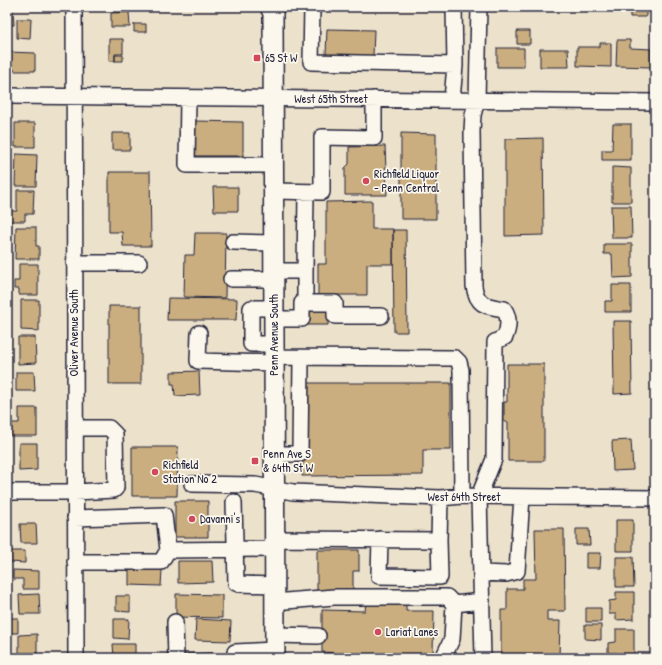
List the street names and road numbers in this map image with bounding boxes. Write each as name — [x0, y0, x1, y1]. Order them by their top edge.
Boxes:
street label: West 65th Street — [294, 90, 369, 107]
street label: Oliver Avenue South — [65, 289, 82, 377]
street label: Penn Avenue South — [265, 294, 282, 376]
street label: West 64th Street — [428, 488, 501, 505]

